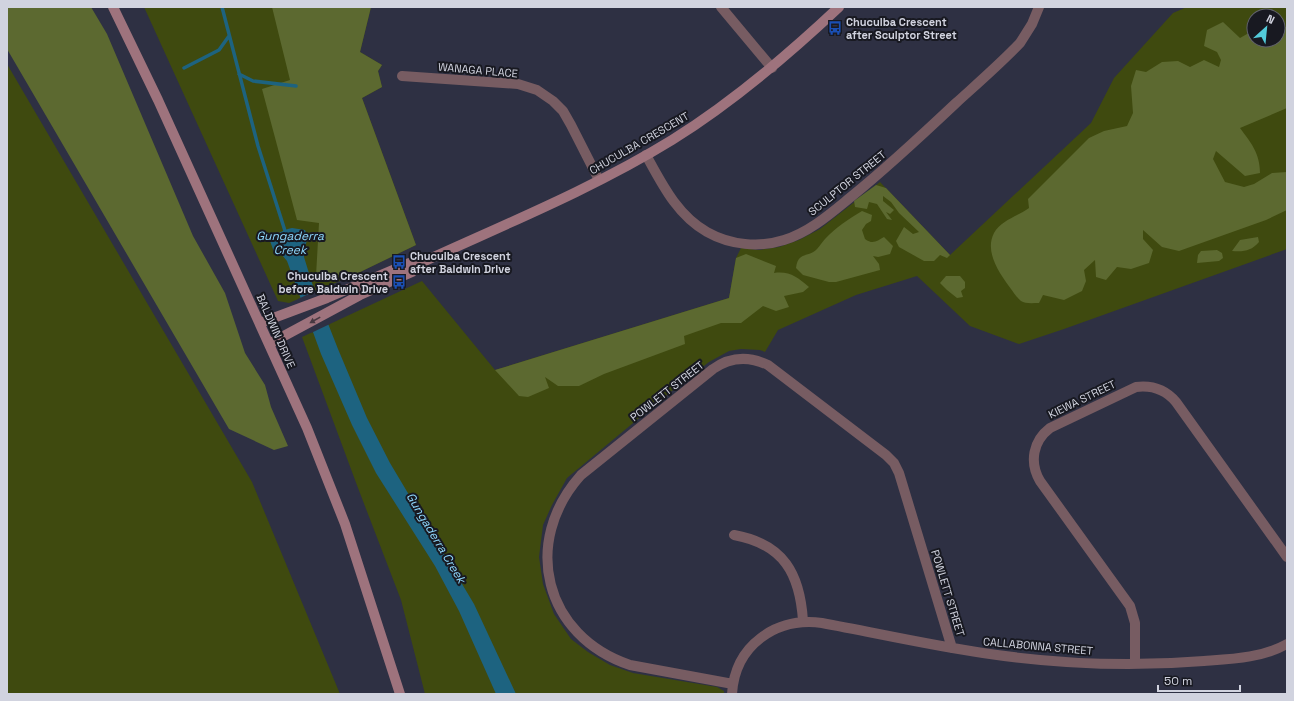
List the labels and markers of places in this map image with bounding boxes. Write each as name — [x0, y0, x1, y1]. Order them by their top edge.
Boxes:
place label: Chuculba Crescent after Sculptor Street — [846, 15, 957, 42]
bus stop icon: Chuculba Crescent after Sculptor Street — [827, 20, 843, 36]
place label: Chuculba Crescent after Baldwin Drive — [410, 249, 511, 276]
bus stop icon: Chuculba Crescent after Baldwin Drive — [391, 254, 407, 270]
place label: Chuculba Crescent before Baldwin Drive — [279, 269, 388, 296]
bus stop icon: Chuculba Crescent before Baldwin Drive — [391, 274, 407, 290]

